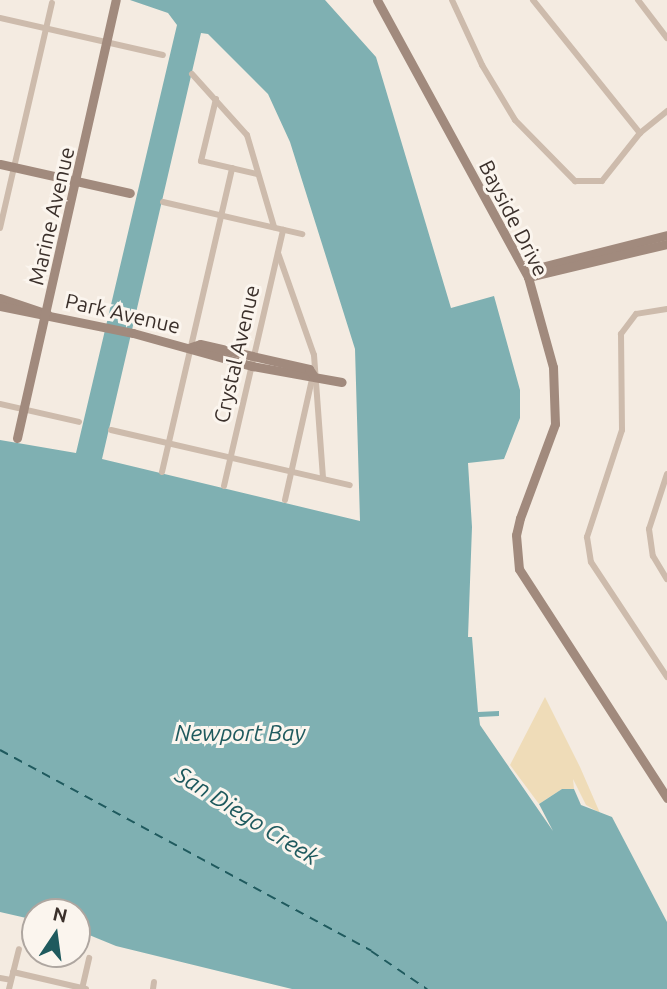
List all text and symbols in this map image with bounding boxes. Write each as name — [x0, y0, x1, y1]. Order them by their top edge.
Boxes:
street label: Marine Avenue — [23, 144, 79, 288]
street label: Bayside Drive — [474, 156, 554, 280]
street label: Crystal Avenue — [208, 283, 264, 425]
street label: Park Avenue — [63, 288, 183, 338]
water label: Newport Bay — [175, 719, 305, 747]
water label: San Diego Creek — [170, 761, 324, 871]
north arrow — [21, 898, 91, 968]
text: N — [51, 902, 70, 927]

